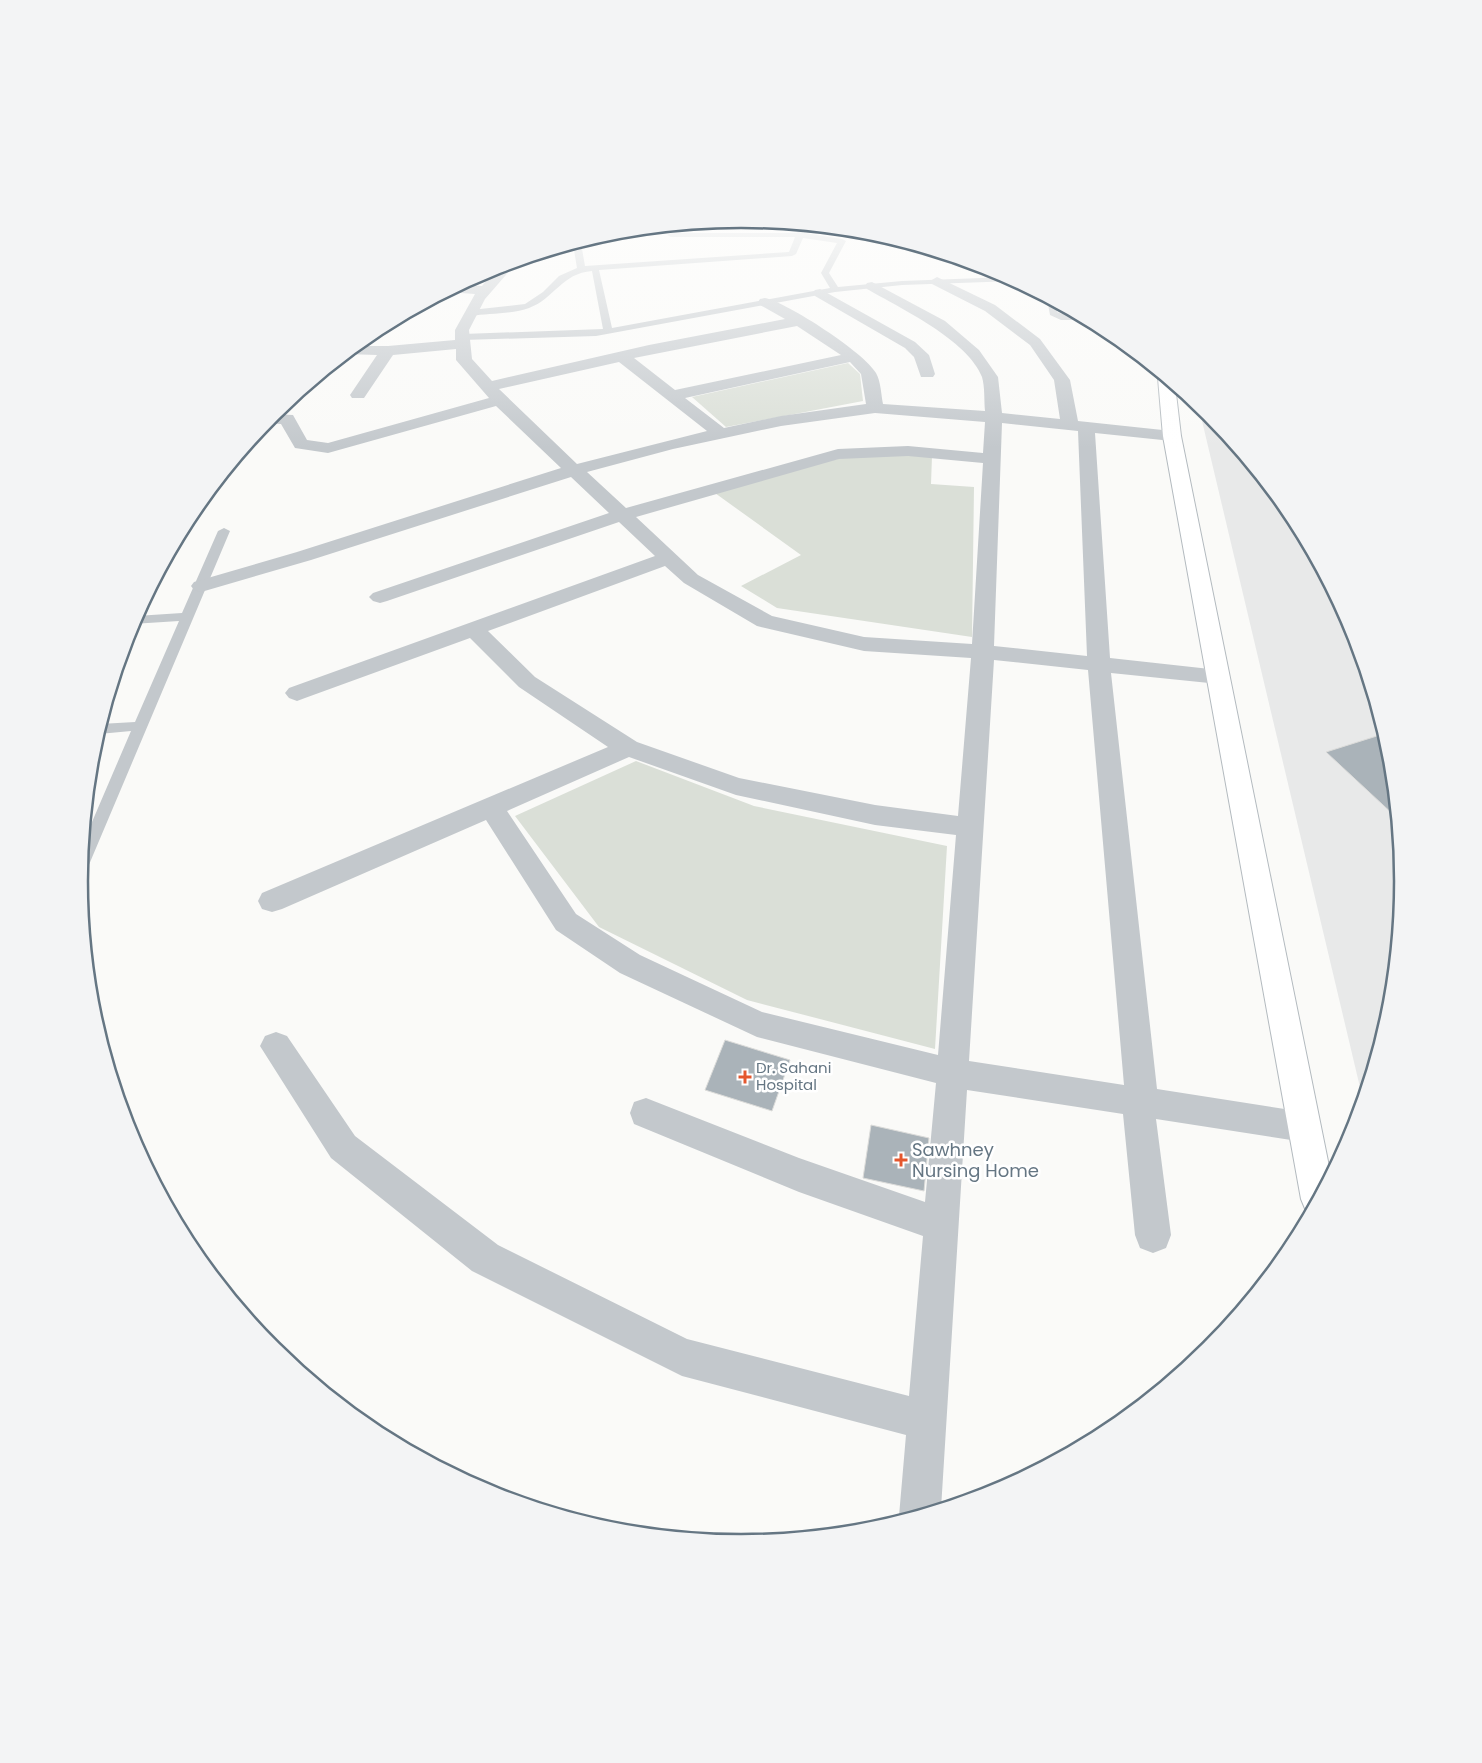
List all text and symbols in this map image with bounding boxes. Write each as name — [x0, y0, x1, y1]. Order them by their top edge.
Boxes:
place label: Dr. Sahani Hospital — [756, 1057, 831, 1095]
marker: Dr. Sahani Hospital — [738, 1070, 752, 1084]
place label: Sawhney Nursing Home — [912, 1137, 1039, 1183]
marker: Sawhney Nursing Home — [894, 1153, 908, 1167]

